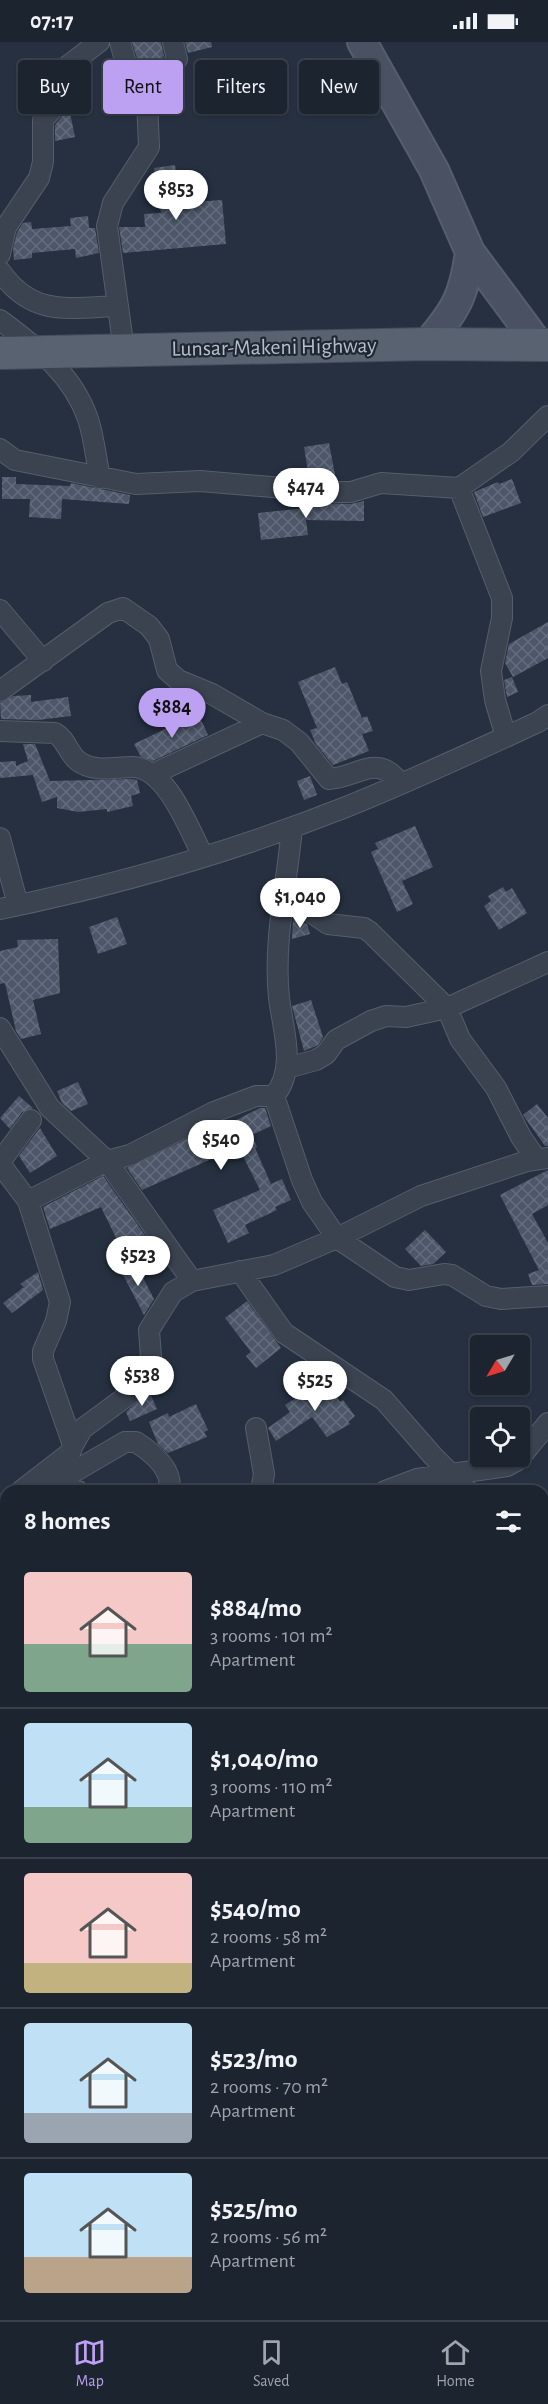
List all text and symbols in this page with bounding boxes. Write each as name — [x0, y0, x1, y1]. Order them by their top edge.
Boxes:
text: 07:17 — [30, 10, 73, 32]
chip: Buy — [18, 60, 91, 114]
chip: Rent — [103, 60, 183, 114]
chip: Filters — [195, 60, 287, 114]
chip: New — [299, 60, 379, 114]
pin: $853 — [140, 170, 212, 221]
text: $853 — [158, 179, 194, 199]
street label: Lunsar-Makeni Highway — [171, 334, 377, 360]
pin: $474 — [270, 468, 342, 519]
text: $474 — [287, 477, 325, 497]
pin: $884 — [136, 688, 208, 739]
text: $884 — [153, 697, 191, 717]
pin: $1,040 — [251, 878, 349, 929]
text: $1,040 — [274, 887, 326, 907]
pin: $540 — [185, 1120, 257, 1171]
text: $540 — [202, 1129, 240, 1149]
pin: $523 — [102, 1236, 174, 1287]
text: $523 — [120, 1245, 156, 1265]
north arrow — [470, 1335, 530, 1395]
map controls — [470, 1335, 530, 1467]
pin: $538 — [106, 1356, 178, 1407]
pin: $525 — [279, 1361, 351, 1412]
text: $538 — [124, 1365, 160, 1385]
text: $525 — [297, 1370, 333, 1390]
button: locate — [470, 1407, 530, 1467]
icon: filters — [492, 1505, 525, 1538]
text: 8 homes — [24, 1508, 111, 1534]
text: $884/mo — [210, 1595, 302, 1621]
icon: home — [72, 1596, 144, 1668]
text: 3 rooms · 101 m² — [210, 1626, 333, 1646]
text: Apartment — [210, 1650, 295, 1670]
text: $1,040/mo — [210, 1746, 318, 1772]
icon: home — [72, 1747, 144, 1819]
text: 3 rooms · 110 m² — [210, 1777, 333, 1797]
text: Apartment — [210, 1801, 295, 1821]
text: $540/mo — [210, 1896, 301, 1922]
icon: home — [72, 1897, 144, 1969]
text: 2 rooms · 58 m² — [210, 1927, 327, 1947]
text: Apartment — [210, 1951, 295, 1971]
text: $523/mo — [210, 2046, 298, 2072]
icon: home — [72, 2047, 144, 2119]
text: 2 rooms · 70 m² — [210, 2077, 328, 2097]
text: Apartment — [210, 2101, 295, 2121]
text: $525/mo — [210, 2196, 298, 2222]
icon: home — [72, 2197, 144, 2269]
text: 2 rooms · 56 m² — [210, 2227, 327, 2247]
text: Apartment — [210, 2251, 295, 2271]
tab: Map — [73, 2336, 106, 2391]
tab: Saved — [253, 2336, 290, 2391]
tab: Home — [436, 2336, 475, 2391]

